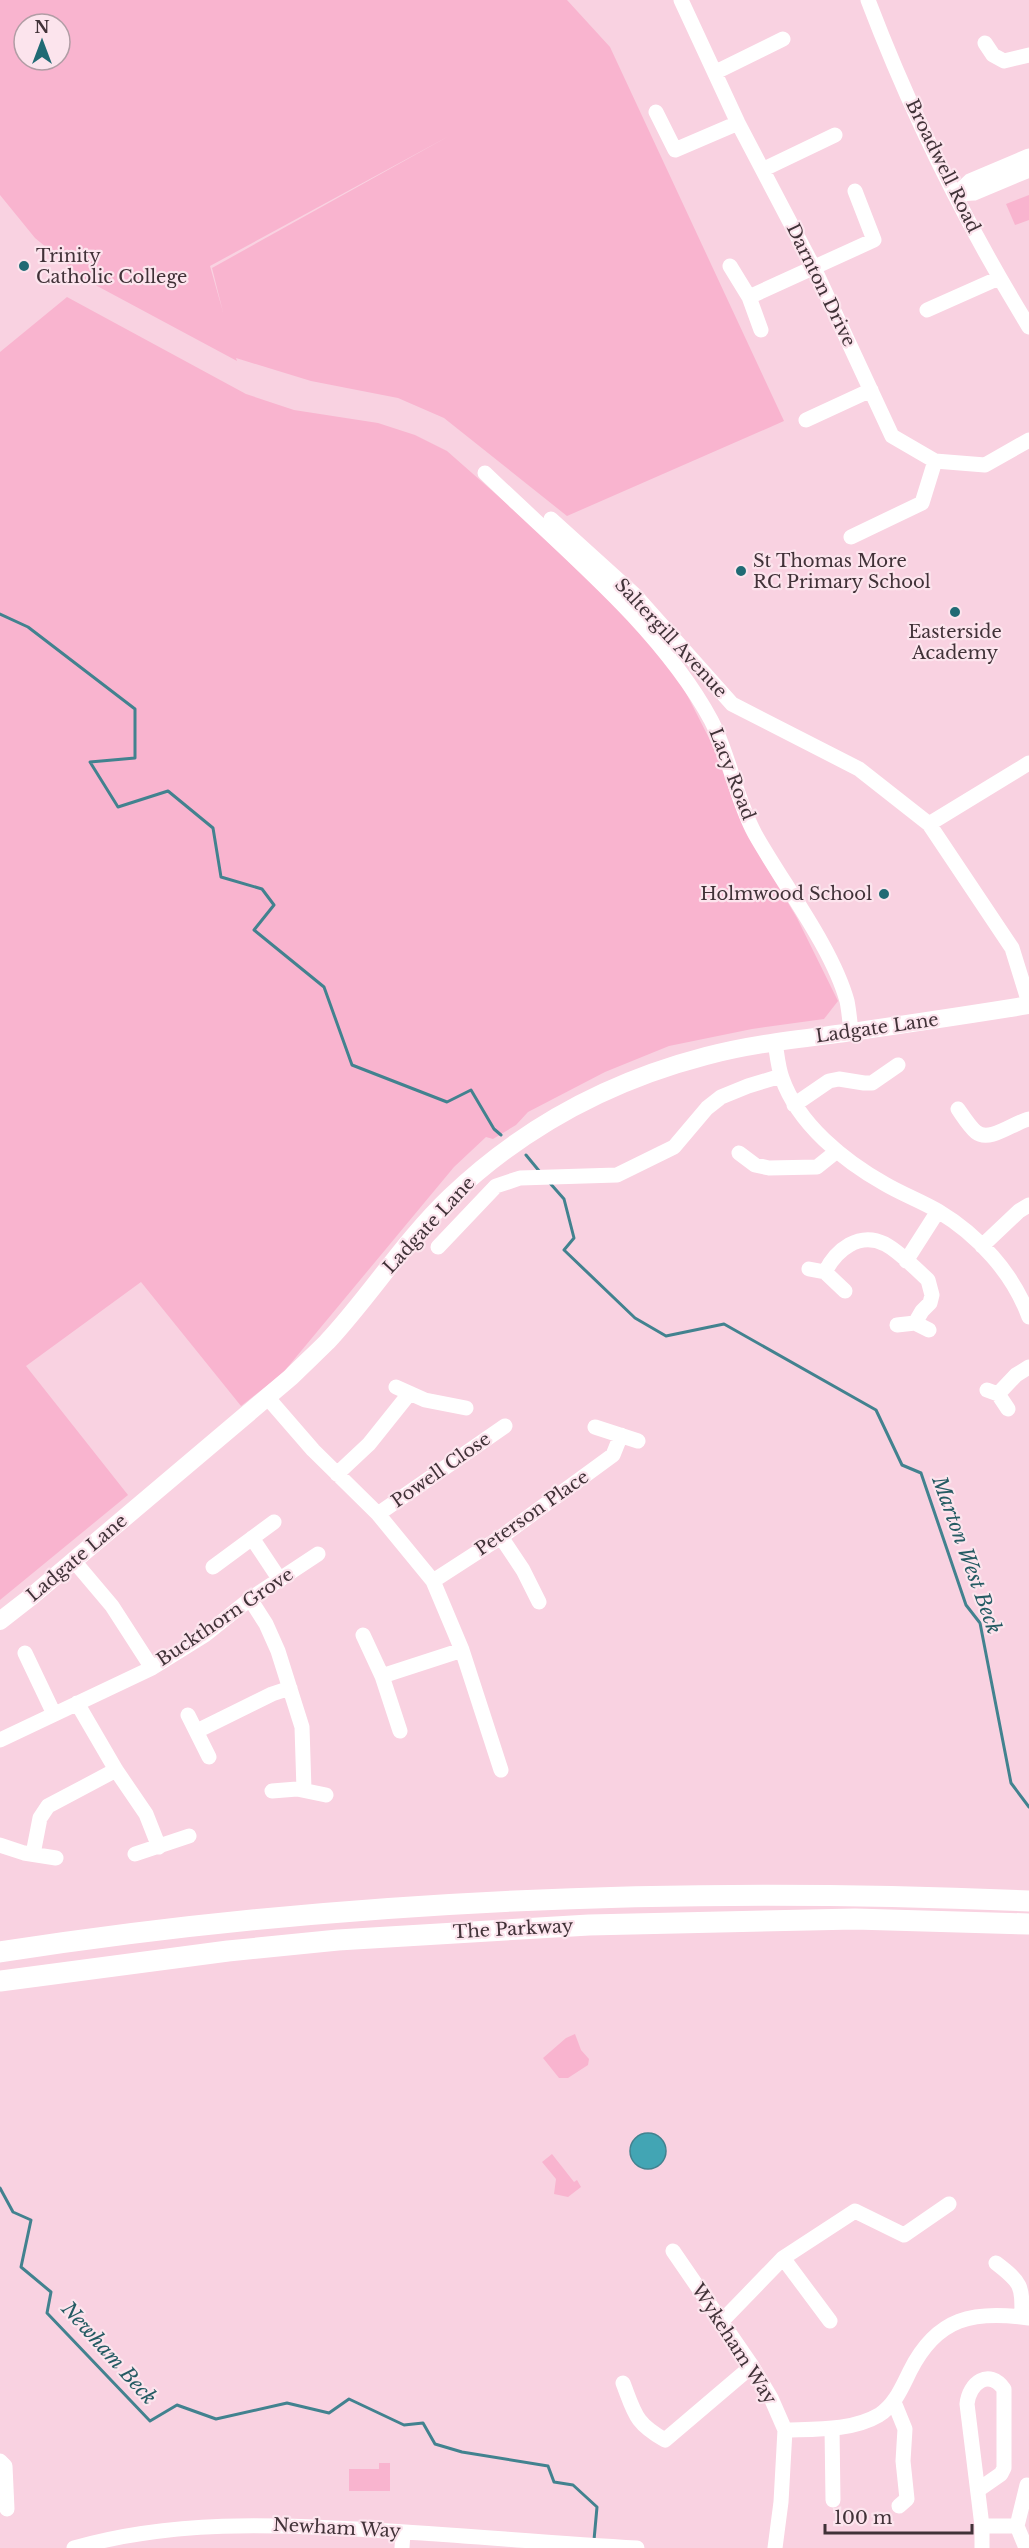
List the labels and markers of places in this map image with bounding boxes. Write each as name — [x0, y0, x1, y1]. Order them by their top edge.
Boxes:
place label: Trinity Catholic College — [36, 245, 187, 288]
marker: Trinity Catholic College — [17, 259, 31, 273]
place label: St Thomas More RC Primary School — [753, 550, 931, 593]
marker: St Thomas More RC Primary School — [734, 564, 748, 578]
marker: Easterside Academy — [948, 605, 962, 619]
place label: Easterside Academy — [908, 621, 1002, 664]
place label: Holmwood School — [700, 883, 872, 905]
marker: Holmwood School — [877, 887, 891, 901]

